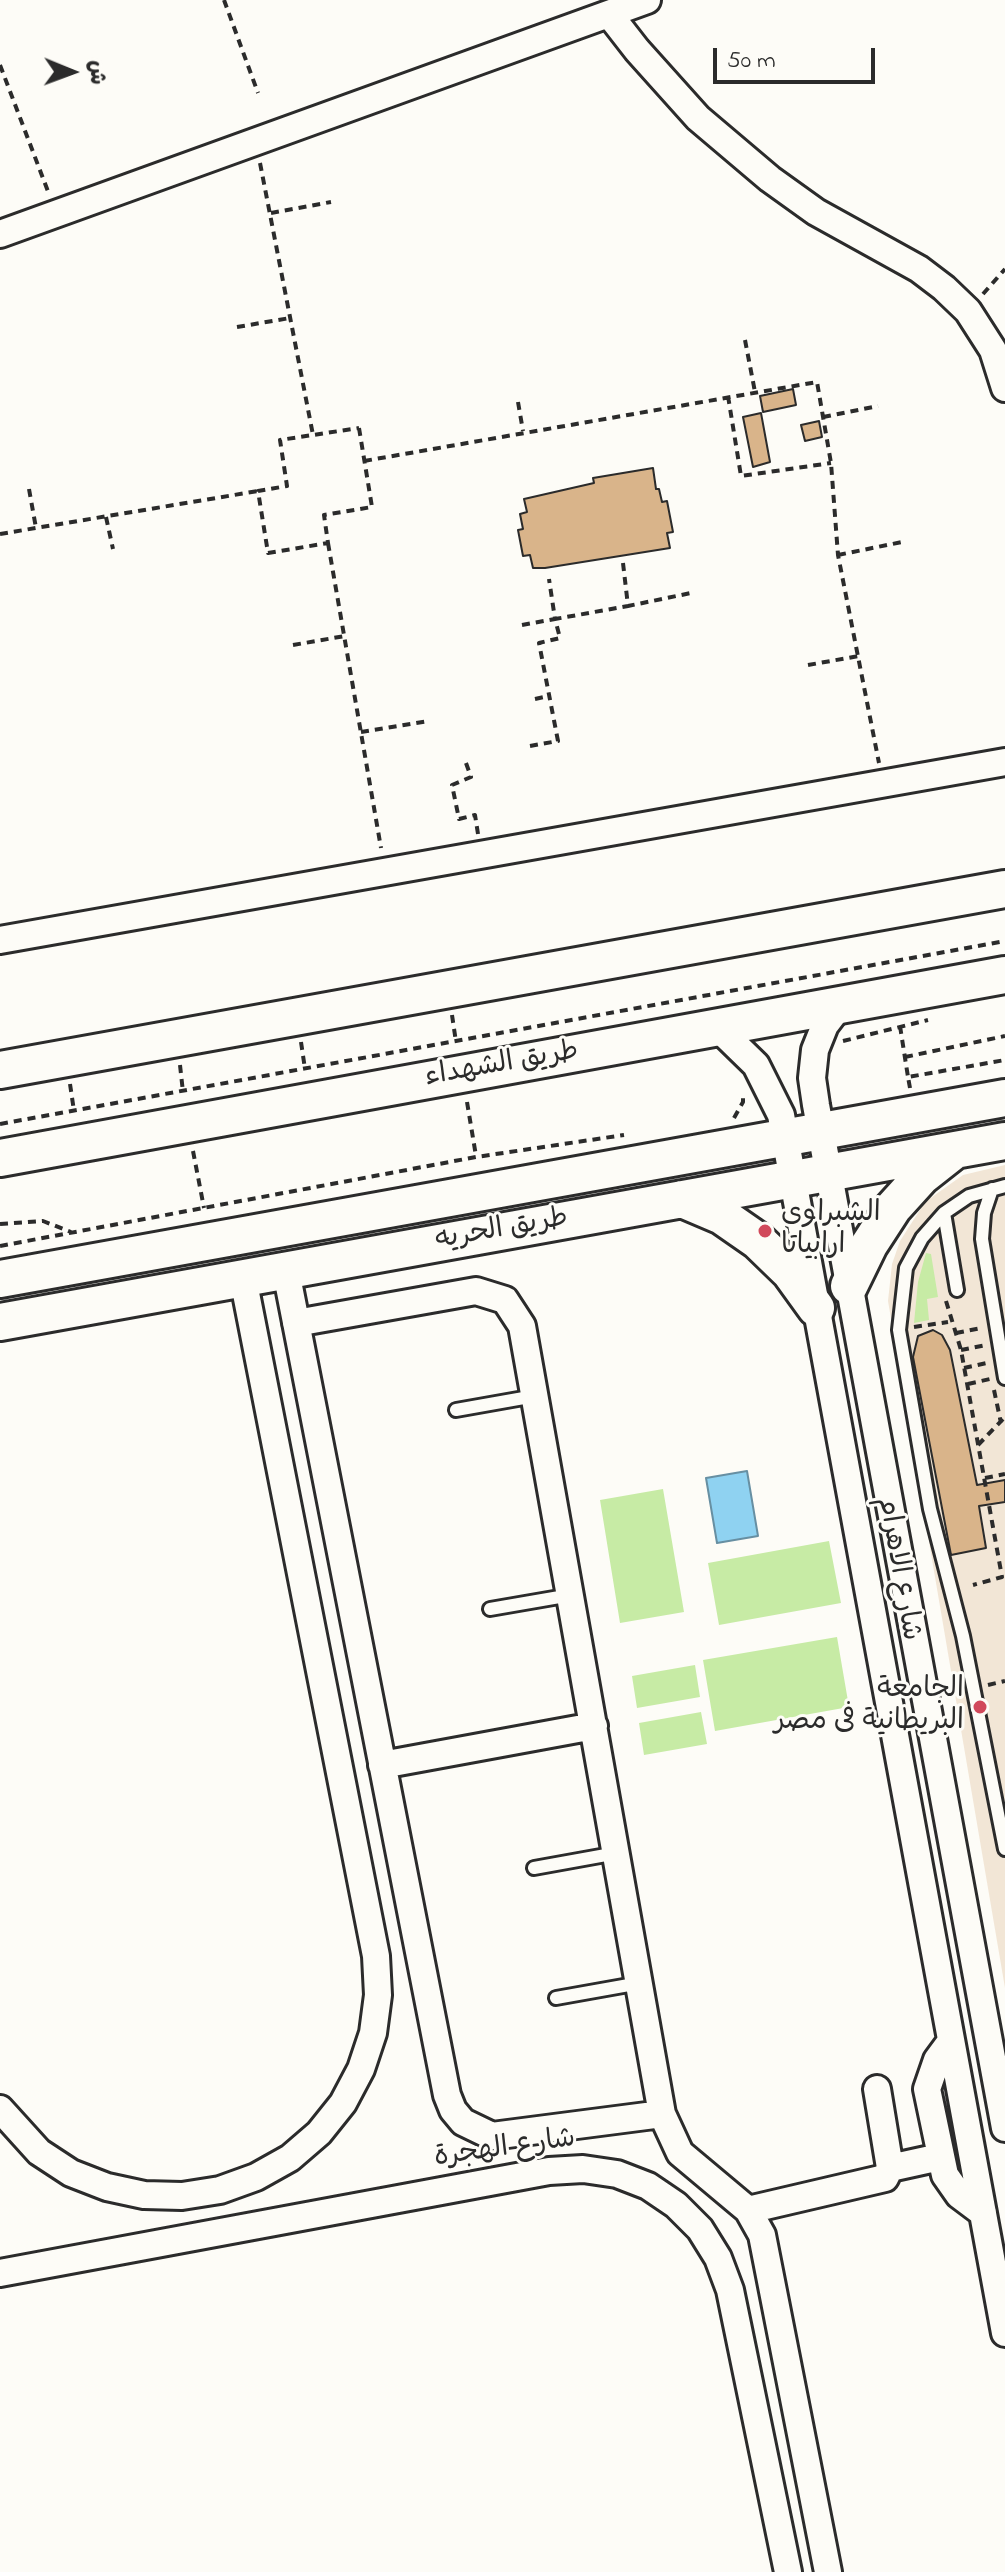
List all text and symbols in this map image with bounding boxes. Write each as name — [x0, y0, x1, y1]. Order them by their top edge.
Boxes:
north arrow — [32, 32, 112, 112]
scale bar — [717, 32, 879, 82]
text: 50 m — [727, 44, 776, 79]
text: ش — [80, 60, 112, 85]
street label: طريق الشهداء — [423, 1036, 581, 1096]
place label: الشبراوى ارابياتا — [781, 1198, 881, 1264]
street label: طريق الحريه — [433, 1203, 571, 1259]
marker: الشبراوى ارابياتا — [756, 1222, 774, 1240]
street label: شارع الاهرام — [868, 1495, 926, 1643]
place label: الجامعة البريطانية فى مصر — [774, 1674, 964, 1740]
marker: الجامعة البريطانية فى مصر — [971, 1698, 989, 1716]
street label: شارع الهجرة — [432, 2123, 578, 2177]

